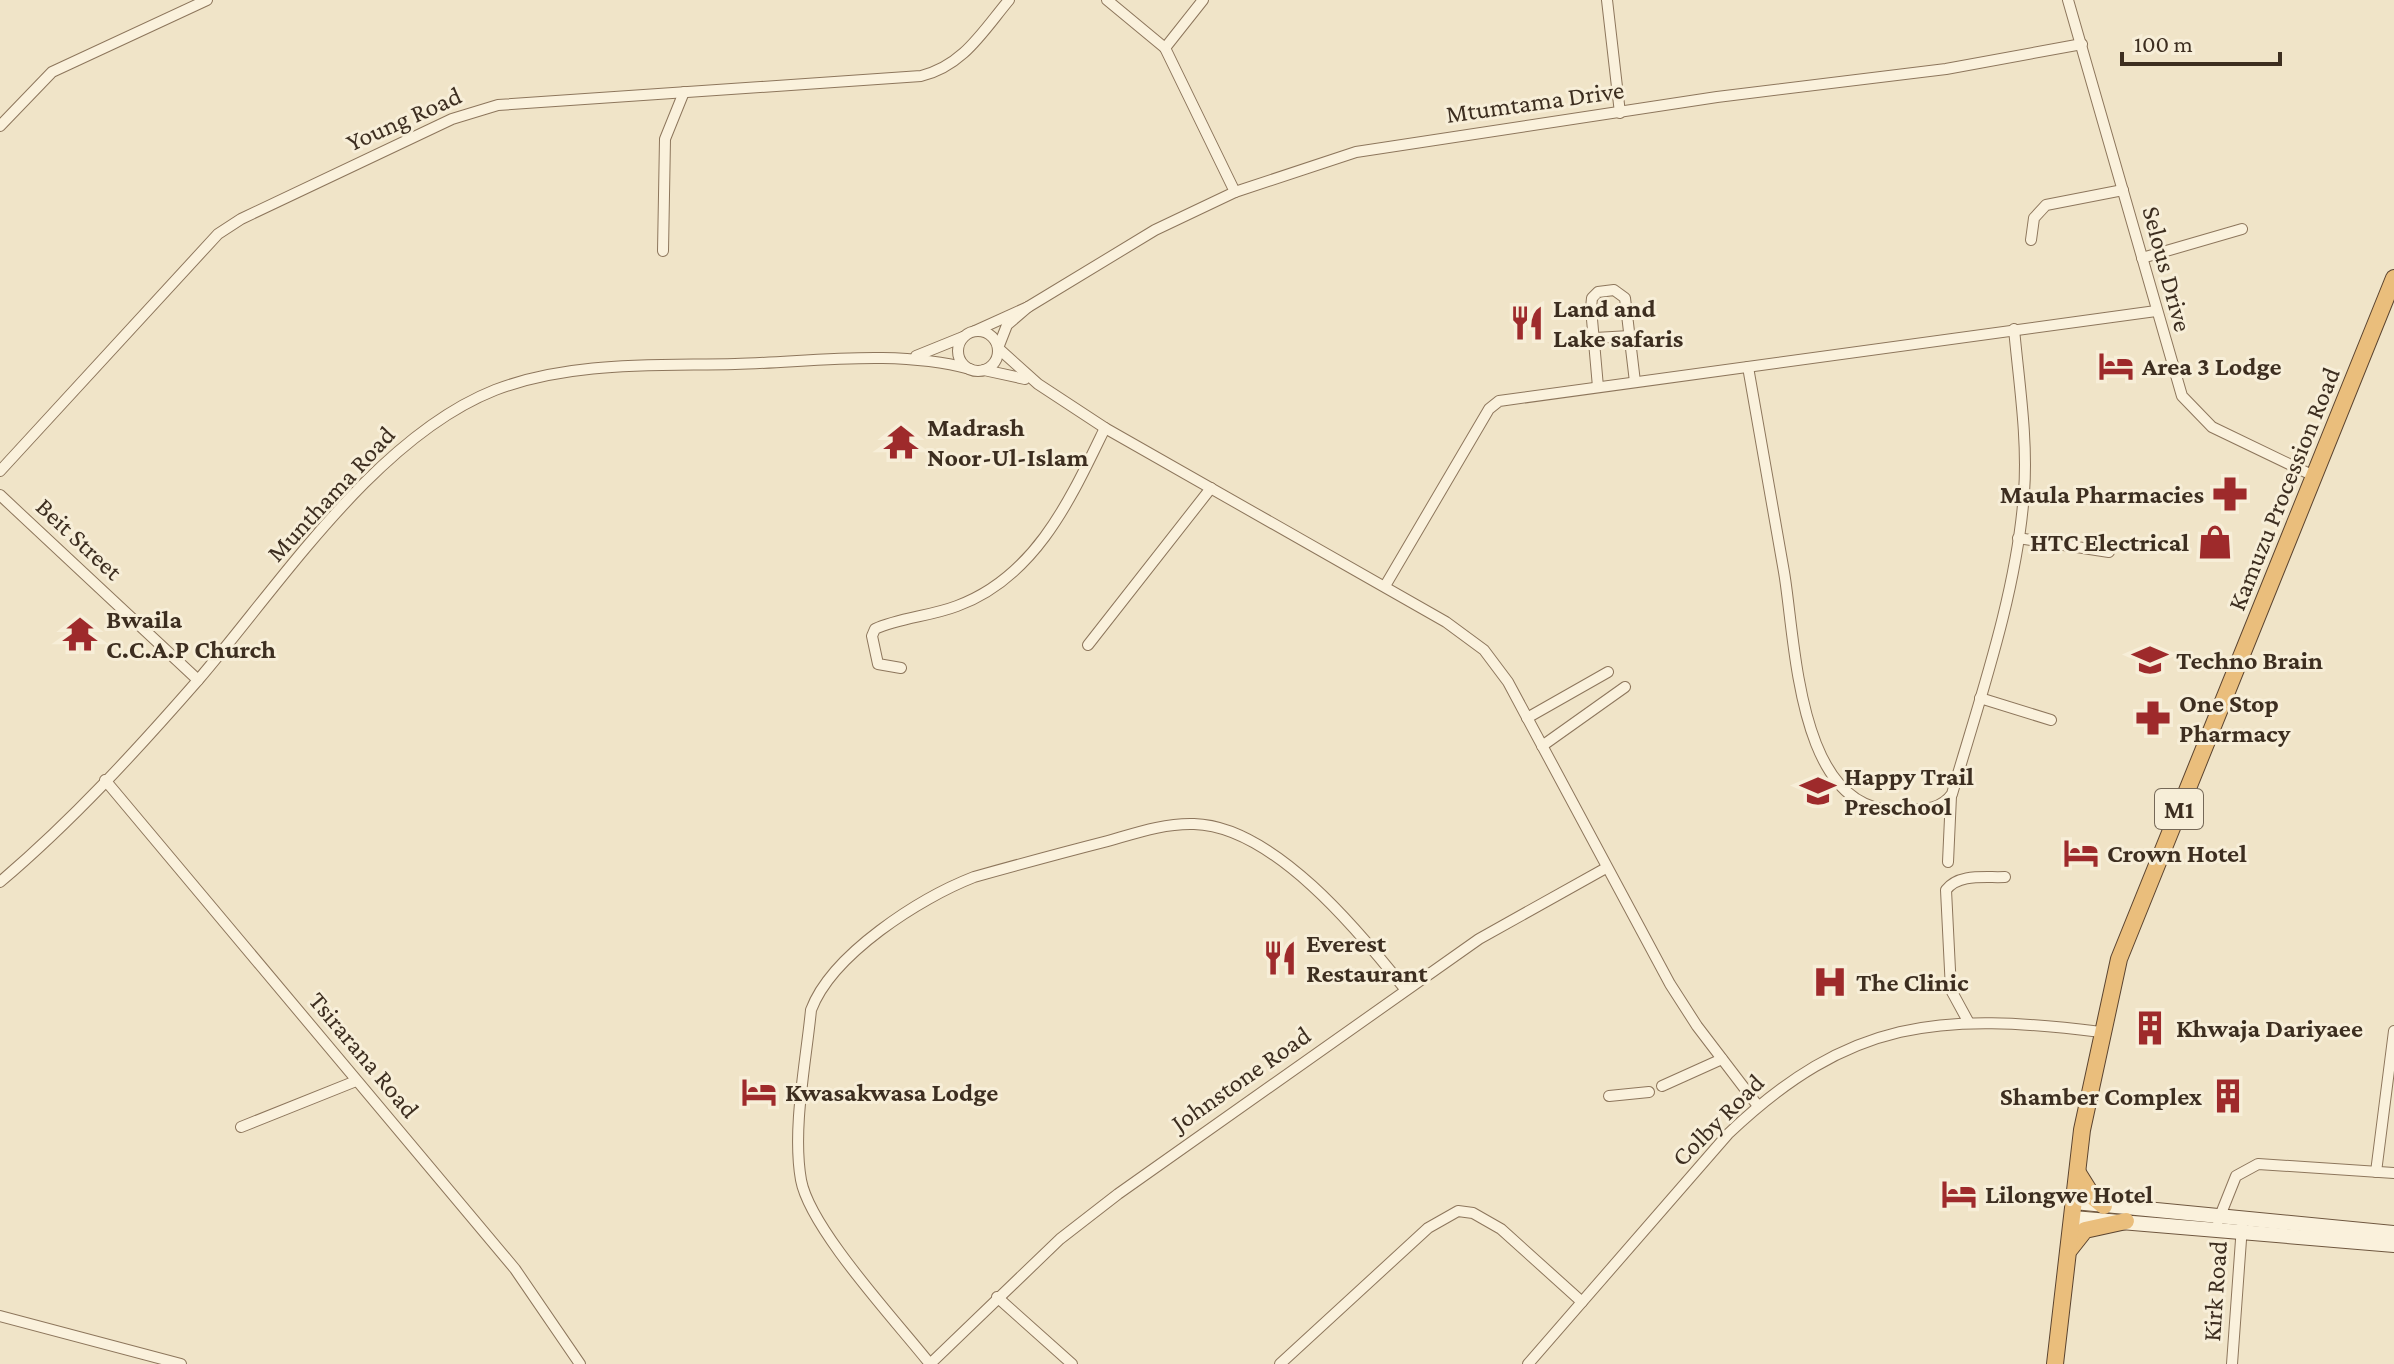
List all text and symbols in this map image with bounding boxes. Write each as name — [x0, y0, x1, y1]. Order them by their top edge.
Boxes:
scale bar — [2122, 16, 2280, 66]
text: 100 m — [2134, 30, 2193, 57]
street label: Mtumtama Drive — [1444, 75, 1626, 129]
street label: Young Road — [342, 81, 466, 157]
street label: Selous Drive — [2136, 203, 2198, 335]
place label: Land and Lake safaris — [1553, 294, 1683, 353]
restaurant icon: Land and Lake safaris — [1508, 304, 1546, 342]
hotel icon: Area 3 Lodge — [2097, 347, 2135, 385]
place label: Area 3 Lodge — [2141, 352, 2281, 381]
street label: Kamuzu Procession Road — [2222, 363, 2346, 615]
place label: Madrash Noor-Ul-Islam — [927, 413, 1088, 472]
street label: Munthama Road — [261, 420, 401, 568]
temple icon: Madrash Noor-Ul-Islam — [882, 423, 920, 461]
pharmacy icon: Maula Pharmacies — [2211, 475, 2249, 513]
place label: Maula Pharmacies — [2000, 480, 2204, 509]
street label: Beit Street — [30, 492, 128, 586]
shop icon: HTC Electrical — [2196, 523, 2234, 561]
place label: HTC Electrical — [2030, 528, 2189, 557]
place label: Bwaila C.C.A.P Church — [106, 605, 276, 664]
temple icon: Bwaila C.C.A.P Church — [61, 615, 99, 653]
school or university icon: Techno Brain — [2131, 641, 2169, 679]
place label: Techno Brain — [2176, 646, 2323, 675]
place label: One Stop Pharmacy — [2179, 689, 2291, 748]
pharmacy icon: One Stop Pharmacy — [2134, 699, 2172, 737]
place label: Happy Trail Preschool — [1844, 762, 1974, 821]
school or university icon: Happy Trail Preschool — [1799, 772, 1837, 810]
road number: M1 — [2155, 789, 2203, 829]
hotel icon: Crown Hotel — [2062, 834, 2100, 872]
place label: Crown Hotel — [2107, 839, 2247, 868]
place label: Everest Restaurant — [1306, 929, 1428, 988]
restaurant icon: Everest Restaurant — [1261, 939, 1299, 977]
hospital icon: The Clinic — [1811, 963, 1849, 1001]
place label: The Clinic — [1856, 968, 1969, 997]
street label: Tsirarana Road — [303, 986, 425, 1124]
building icon: Khwaja Dariyaee — [2131, 1009, 2169, 1047]
place label: Khwaja Dariyaee — [2176, 1014, 2363, 1043]
street label: Johnstone Road — [1164, 1020, 1316, 1139]
street label: Colby Road — [1666, 1068, 1770, 1172]
hotel icon: Kwasakwasa Lodge — [740, 1073, 778, 1111]
building icon: Shamber Complex — [2209, 1077, 2247, 1115]
place label: Kwasakwasa Lodge — [785, 1078, 998, 1107]
place label: Shamber Complex — [2000, 1082, 2203, 1111]
hotel icon: Lilongwe Hotel — [1940, 1175, 1978, 1213]
place label: Lilongwe Hotel — [1985, 1180, 2154, 1209]
street label: Kirk Road — [2197, 1239, 2233, 1342]

